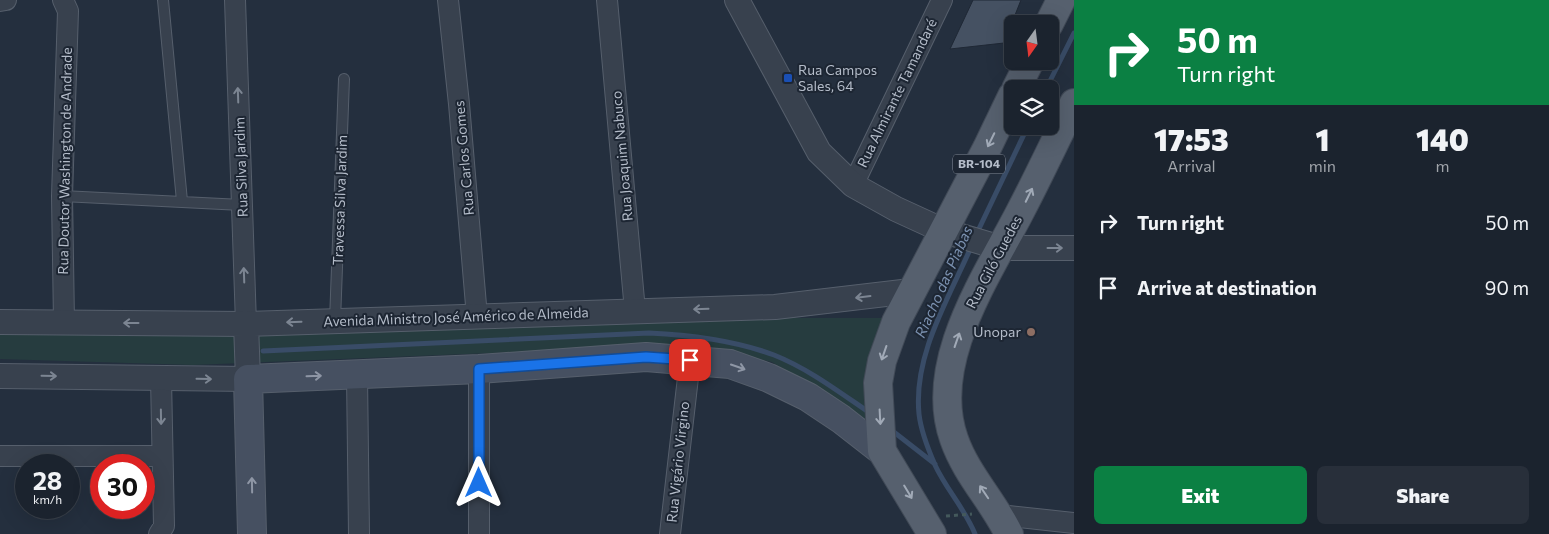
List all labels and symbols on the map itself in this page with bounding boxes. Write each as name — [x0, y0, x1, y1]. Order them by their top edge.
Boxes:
north arrow — [1004, 15, 1059, 70]
street label: Rua Almirante Tamandaré — [853, 16, 940, 170]
street label: Rua Doutor Washington de Andrade — [54, 47, 75, 275]
place label: Rua Campos Sales, 64 — [798, 61, 877, 94]
marker: Rua Campos Sales, 64 — [782, 72, 794, 84]
one-way arrow — [234, 88, 243, 104]
street label: Rua Joaquim Nabuco — [607, 90, 636, 222]
street label: Rua Carlos Gomes — [450, 100, 477, 216]
street label: Rua Silva Jardim — [230, 117, 251, 217]
one-way arrow — [986, 132, 996, 147]
street label: Travessa Silva Jardim — [329, 134, 350, 266]
road number: BR-104 — [953, 154, 1005, 173]
one-way arrow — [1025, 188, 1034, 203]
street label: Rua Giló Guedes — [962, 212, 1025, 311]
water label: Riacho das Piabas — [910, 223, 976, 340]
one-way arrow — [1046, 243, 1063, 253]
one-way arrow — [240, 267, 249, 283]
one-way arrow — [855, 292, 871, 302]
street label: Avenida Ministro José Américo de Almeida — [323, 303, 589, 330]
one-way arrow — [693, 305, 709, 314]
one-way arrow — [124, 318, 140, 328]
one-way arrow — [286, 318, 302, 327]
place label: Unopar — [973, 323, 1021, 340]
marker: Unopar — [1025, 326, 1037, 338]
one-way arrow — [953, 333, 962, 349]
pin — [669, 339, 711, 381]
one-way arrow — [879, 345, 889, 361]
one-way arrow — [729, 363, 745, 372]
one-way arrow — [40, 371, 56, 381]
one-way arrow — [306, 372, 322, 381]
one-way arrow — [196, 374, 212, 383]
street label: Rua Vigário Virgino — [663, 401, 692, 523]
one-way arrow — [876, 408, 885, 424]
one-way arrow — [157, 409, 166, 425]
speed limit sign: 30 — [90, 454, 155, 519]
position arrow — [452, 456, 504, 508]
one-way arrow — [247, 478, 256, 494]
one-way arrow — [903, 484, 913, 498]
one-way arrow — [979, 486, 989, 500]

